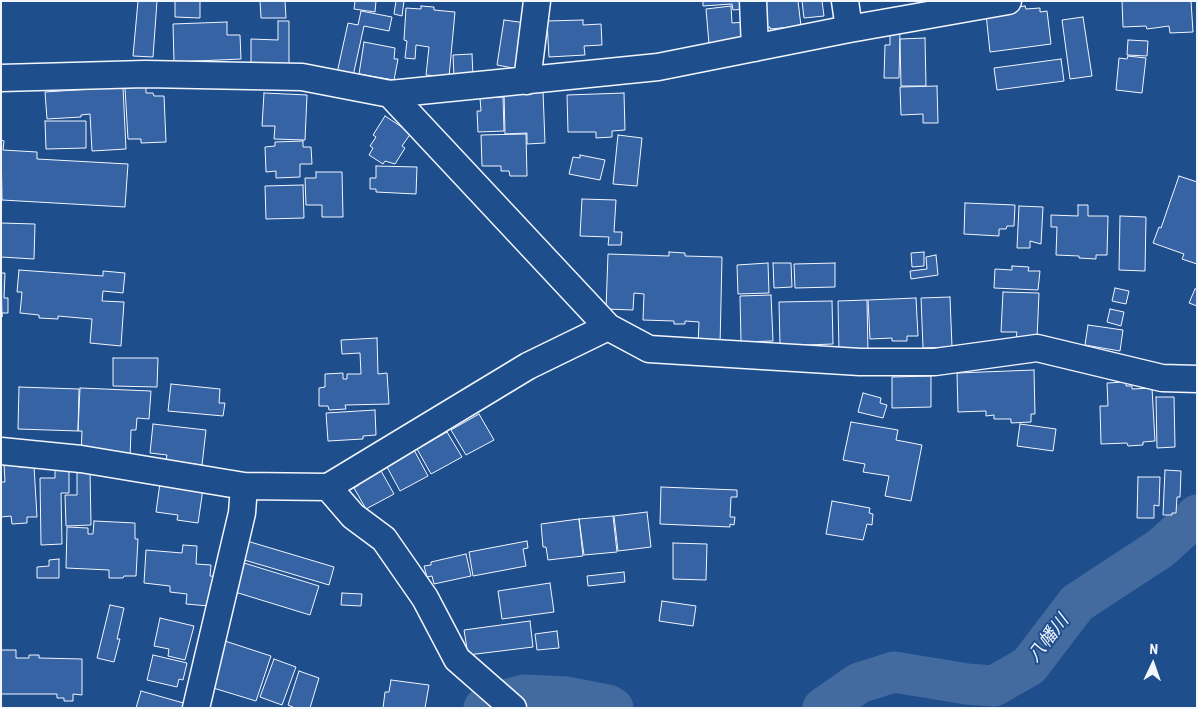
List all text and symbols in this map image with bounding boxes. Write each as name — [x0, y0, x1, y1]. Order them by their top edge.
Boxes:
water label: 八幡川 — [1024, 611, 1074, 667]
north arrow — [1128, 639, 1178, 689]
text: N — [1149, 641, 1158, 657]

